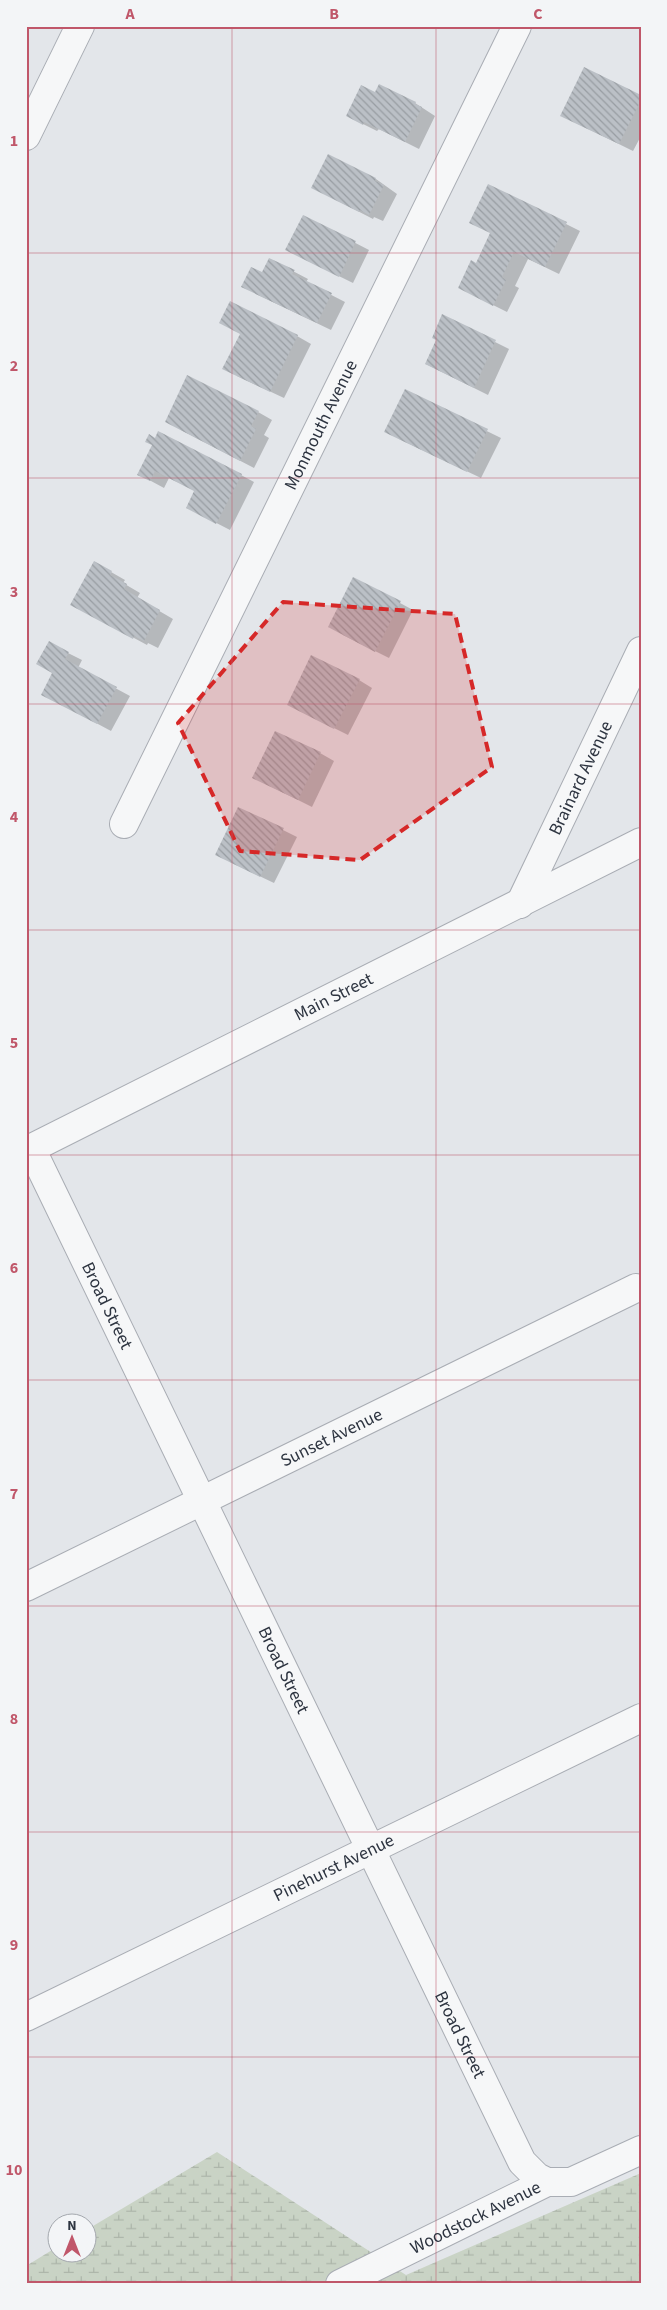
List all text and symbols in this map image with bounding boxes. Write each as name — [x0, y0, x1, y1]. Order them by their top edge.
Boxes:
text: A — [124, 3, 135, 25]
text: B — [329, 3, 339, 25]
text: C — [533, 3, 543, 25]
text: 1 — [10, 130, 18, 152]
text: 2 — [10, 355, 18, 377]
street label: Monmouth Avenue — [278, 355, 363, 494]
text: 3 — [10, 581, 18, 603]
street label: Brainard Avenue — [542, 716, 618, 839]
text: 4 — [10, 806, 19, 828]
street label: Main Street — [290, 966, 377, 1027]
text: 5 — [10, 1032, 18, 1054]
text: 6 — [10, 1257, 18, 1279]
street label: Broad Street — [76, 1258, 139, 1353]
street label: Sunset Avenue — [276, 1402, 387, 1473]
text: 7 — [10, 1483, 18, 1505]
street label: Broad Street — [252, 1622, 316, 1718]
text: 8 — [10, 1708, 18, 1730]
street label: Pinehurst Avenue — [269, 1827, 398, 1907]
text: 9 — [10, 1934, 18, 1956]
street label: Broad Street — [429, 1987, 492, 2082]
text: 10 — [6, 2159, 22, 2181]
street label: Woodstock Avenue — [406, 2174, 545, 2260]
north arrow — [48, 2212, 98, 2262]
text: N — [67, 2216, 77, 2236]

